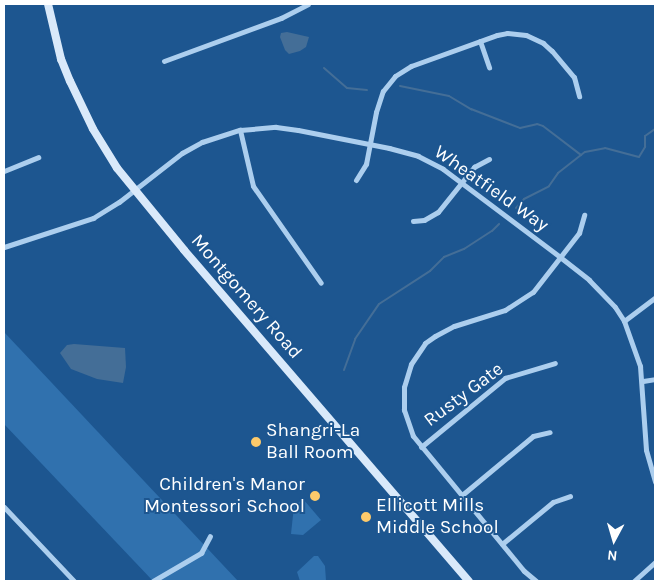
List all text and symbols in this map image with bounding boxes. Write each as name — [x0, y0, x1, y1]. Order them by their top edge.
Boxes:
street label: Wheatfield Way — [429, 141, 553, 237]
street label: Montgomery Road — [186, 230, 306, 364]
street label: Rusty Gate — [420, 358, 508, 432]
place label: Shangri-La Ball Room — [266, 420, 360, 464]
marker: Shangri-La Ball Room — [250, 436, 262, 448]
place label: Children's Manor Montessori School — [144, 474, 305, 518]
marker: Children's Manor Montessori School — [309, 490, 321, 502]
place label: Ellicott Mills Middle School — [376, 495, 499, 539]
marker: Ellicott Mills Middle School — [360, 511, 372, 523]
north arrow — [589, 515, 639, 565]
text: N — [607, 546, 618, 564]

